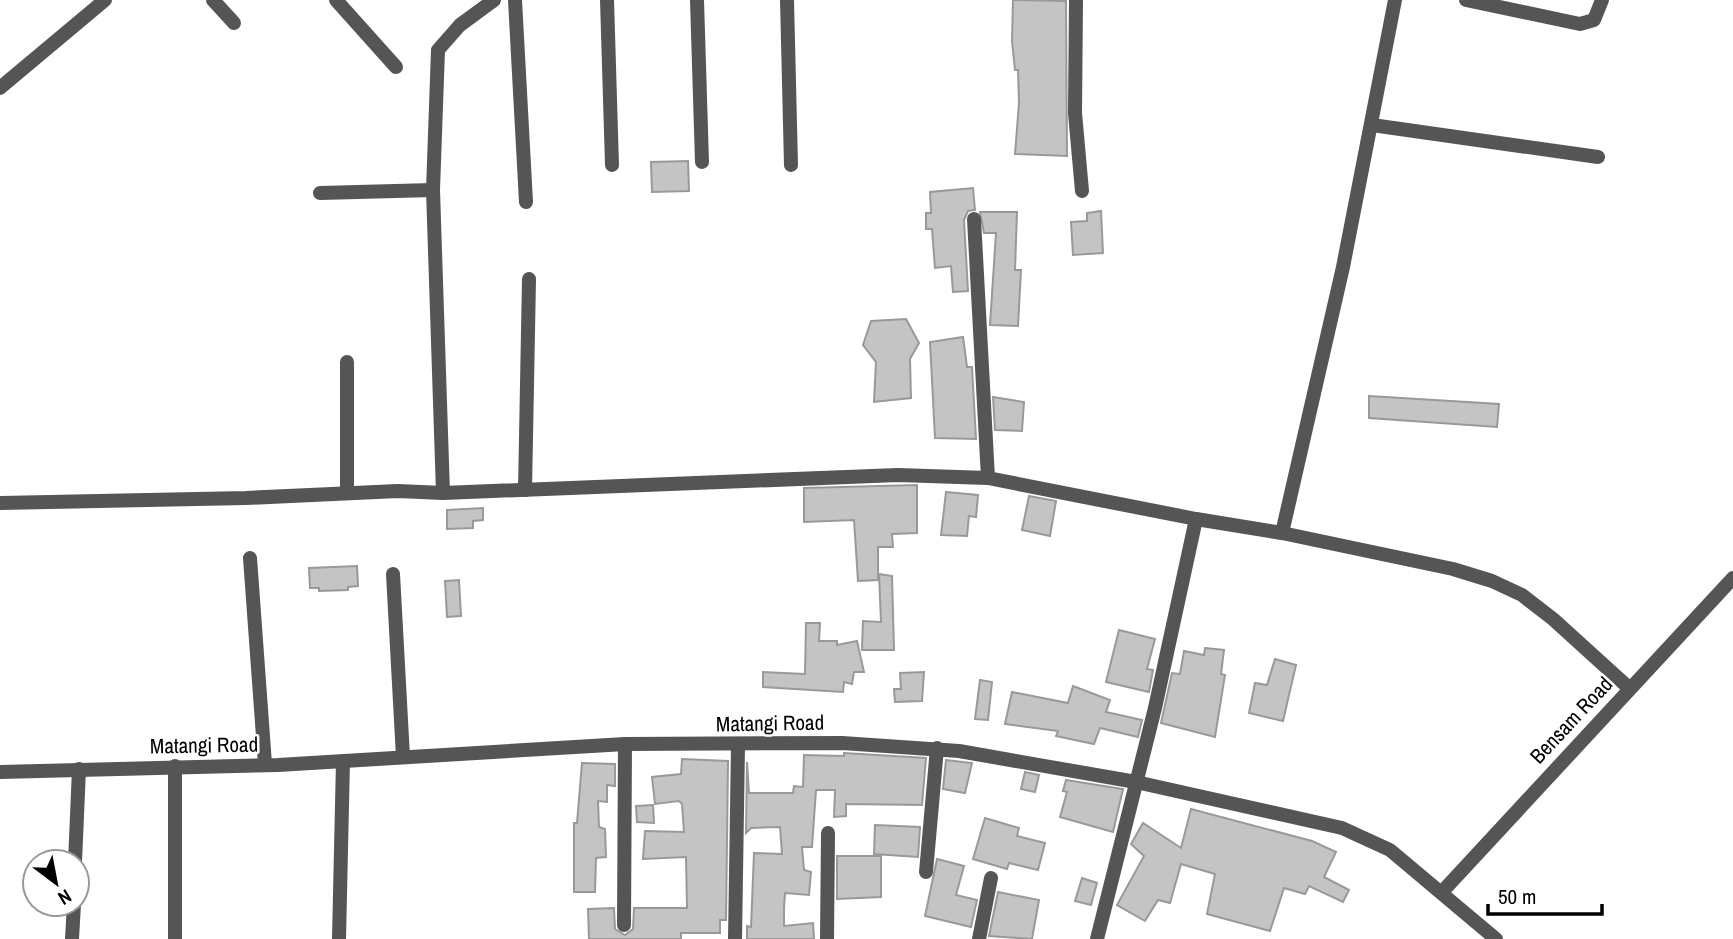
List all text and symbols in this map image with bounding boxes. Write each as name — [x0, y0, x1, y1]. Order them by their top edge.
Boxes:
street label: Bensam Road — [1523, 670, 1619, 770]
street label: Matangi Road — [716, 708, 824, 738]
street label: Matangi Road — [150, 730, 258, 760]
north arrow — [21, 848, 91, 918]
scale bar — [1488, 872, 1602, 916]
text: 50 m — [1498, 882, 1536, 911]
text: N — [53, 883, 77, 911]

